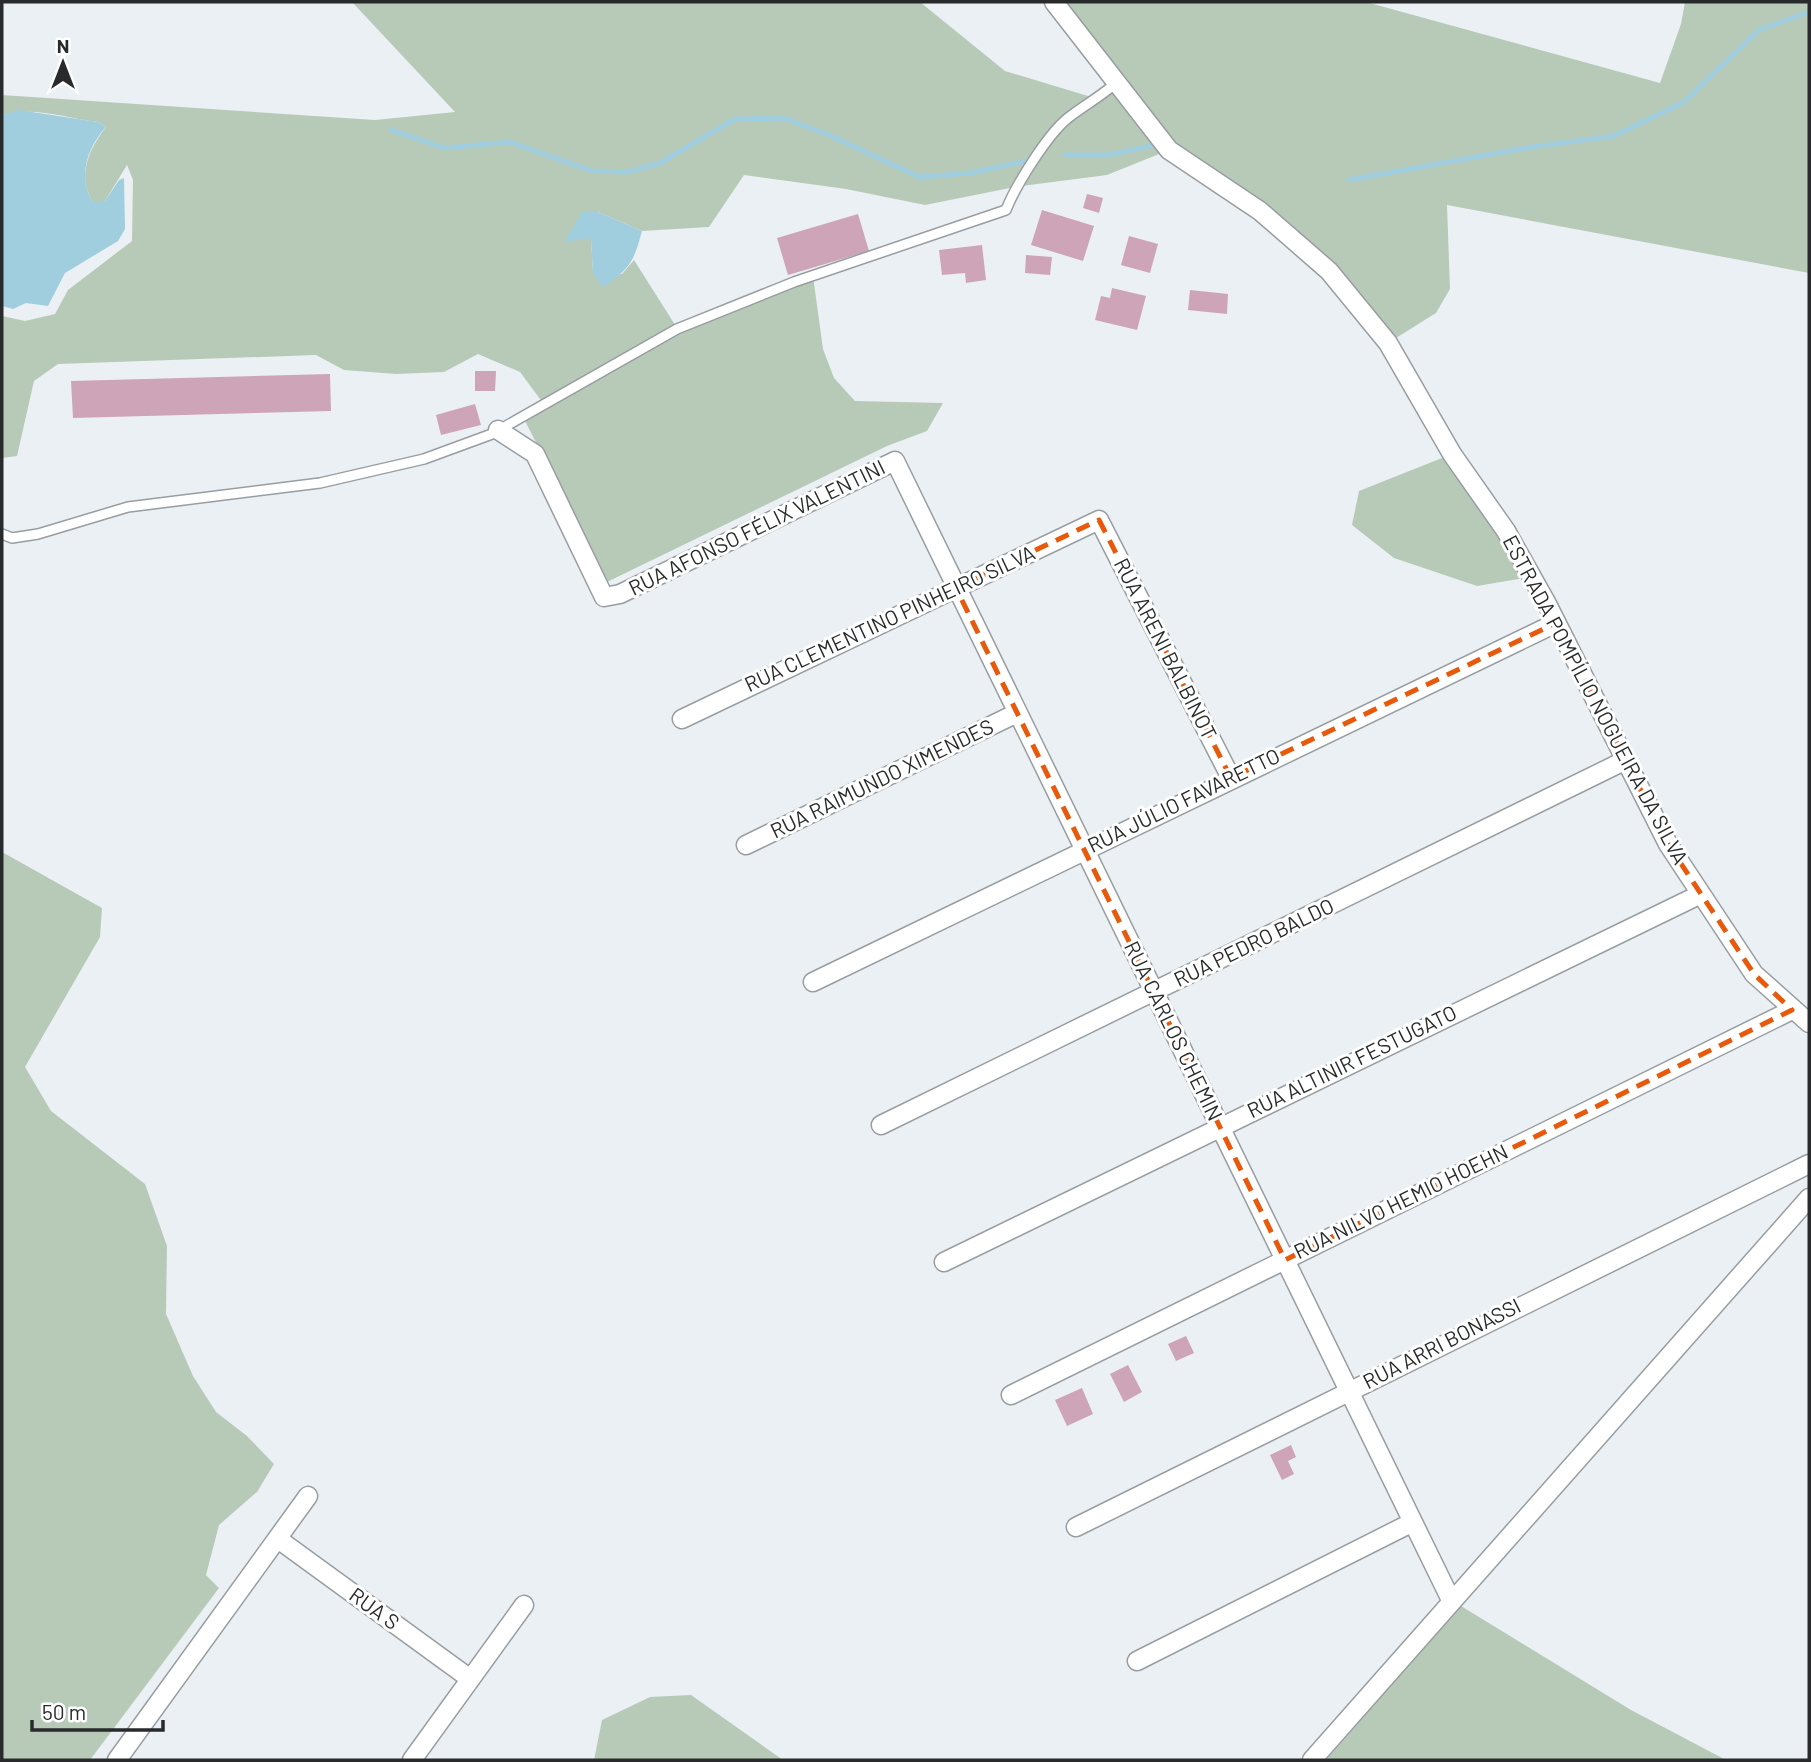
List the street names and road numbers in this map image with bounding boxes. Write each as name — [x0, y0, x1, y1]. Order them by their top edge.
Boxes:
street label: RUA AFONSO FÉLIX VALENTINI — [624, 454, 889, 600]
street label: ESTRADA POMPÍLIO NOGUEIRA DA SILVA — [1499, 530, 1694, 868]
street label: RUA CLEMENTINO PINHEIRO SILVA — [740, 539, 1039, 696]
street label: RUA ARENI BALBINOT — [1110, 553, 1223, 743]
street label: RUA RAIMUNDO XIMENDES — [766, 713, 997, 843]
street label: RUA JÚLIO FAVARETTO — [1083, 742, 1284, 857]
street label: RUA PEDRO BALDO — [1169, 892, 1337, 991]
street label: RUA CARLOS CHEMIN — [1120, 936, 1229, 1124]
street label: RUA ALTINIR FESTUGATO — [1242, 999, 1460, 1122]
street label: RUA NILVO HEMIO HOEHN — [1289, 1138, 1511, 1263]
street label: RUA ARRI BONASSI — [1358, 1292, 1524, 1393]
street label: RUA S — [345, 1581, 405, 1634]

